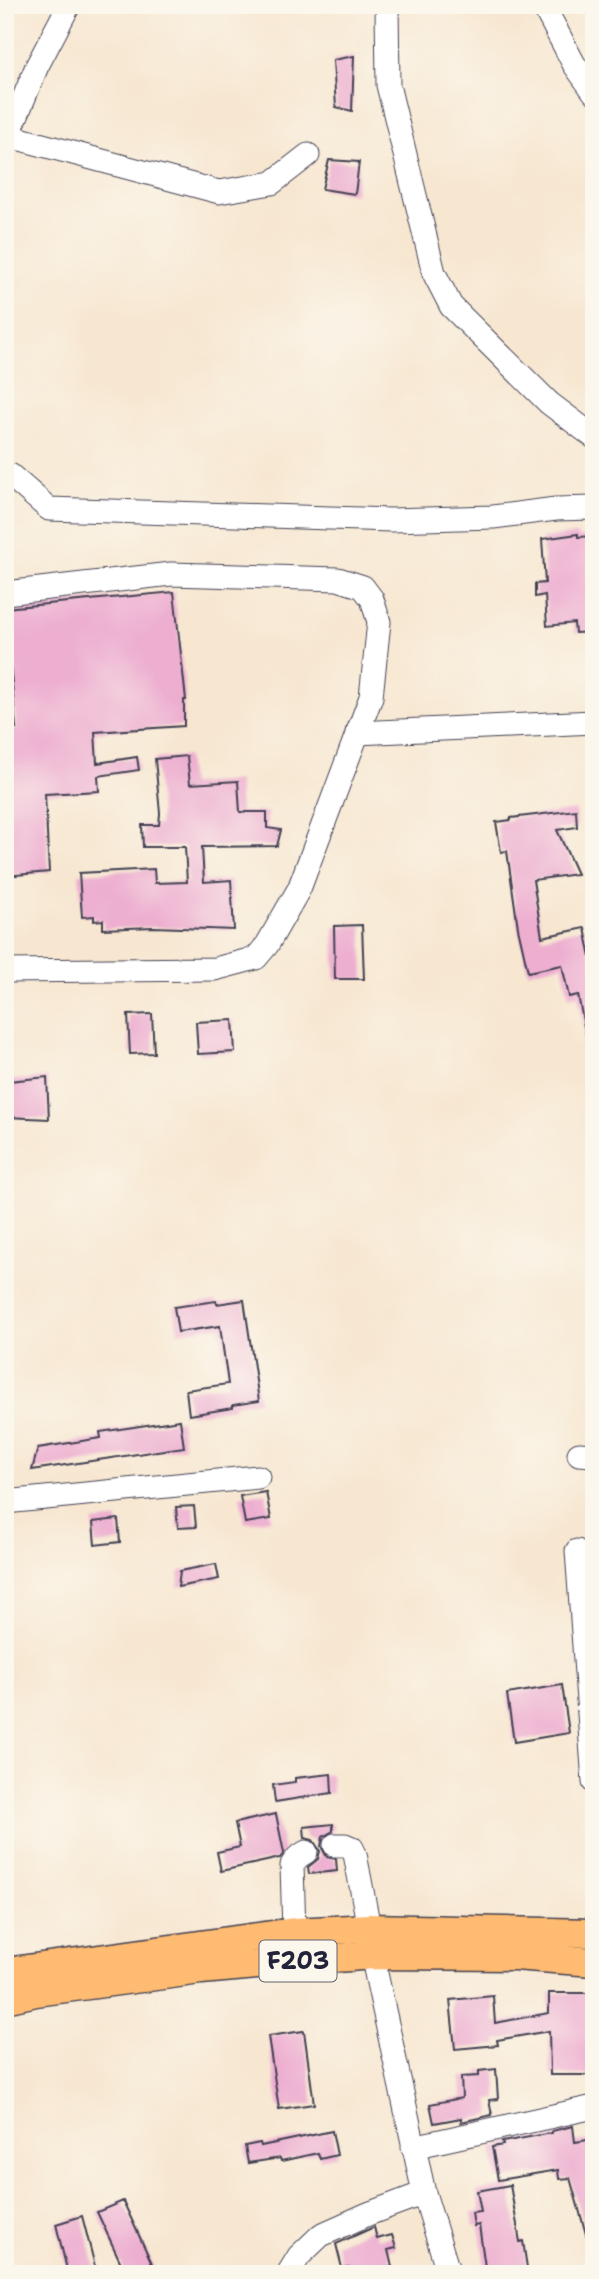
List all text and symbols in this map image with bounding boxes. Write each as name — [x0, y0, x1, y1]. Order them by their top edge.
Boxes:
road number: F203 — [260, 1940, 336, 1982]

